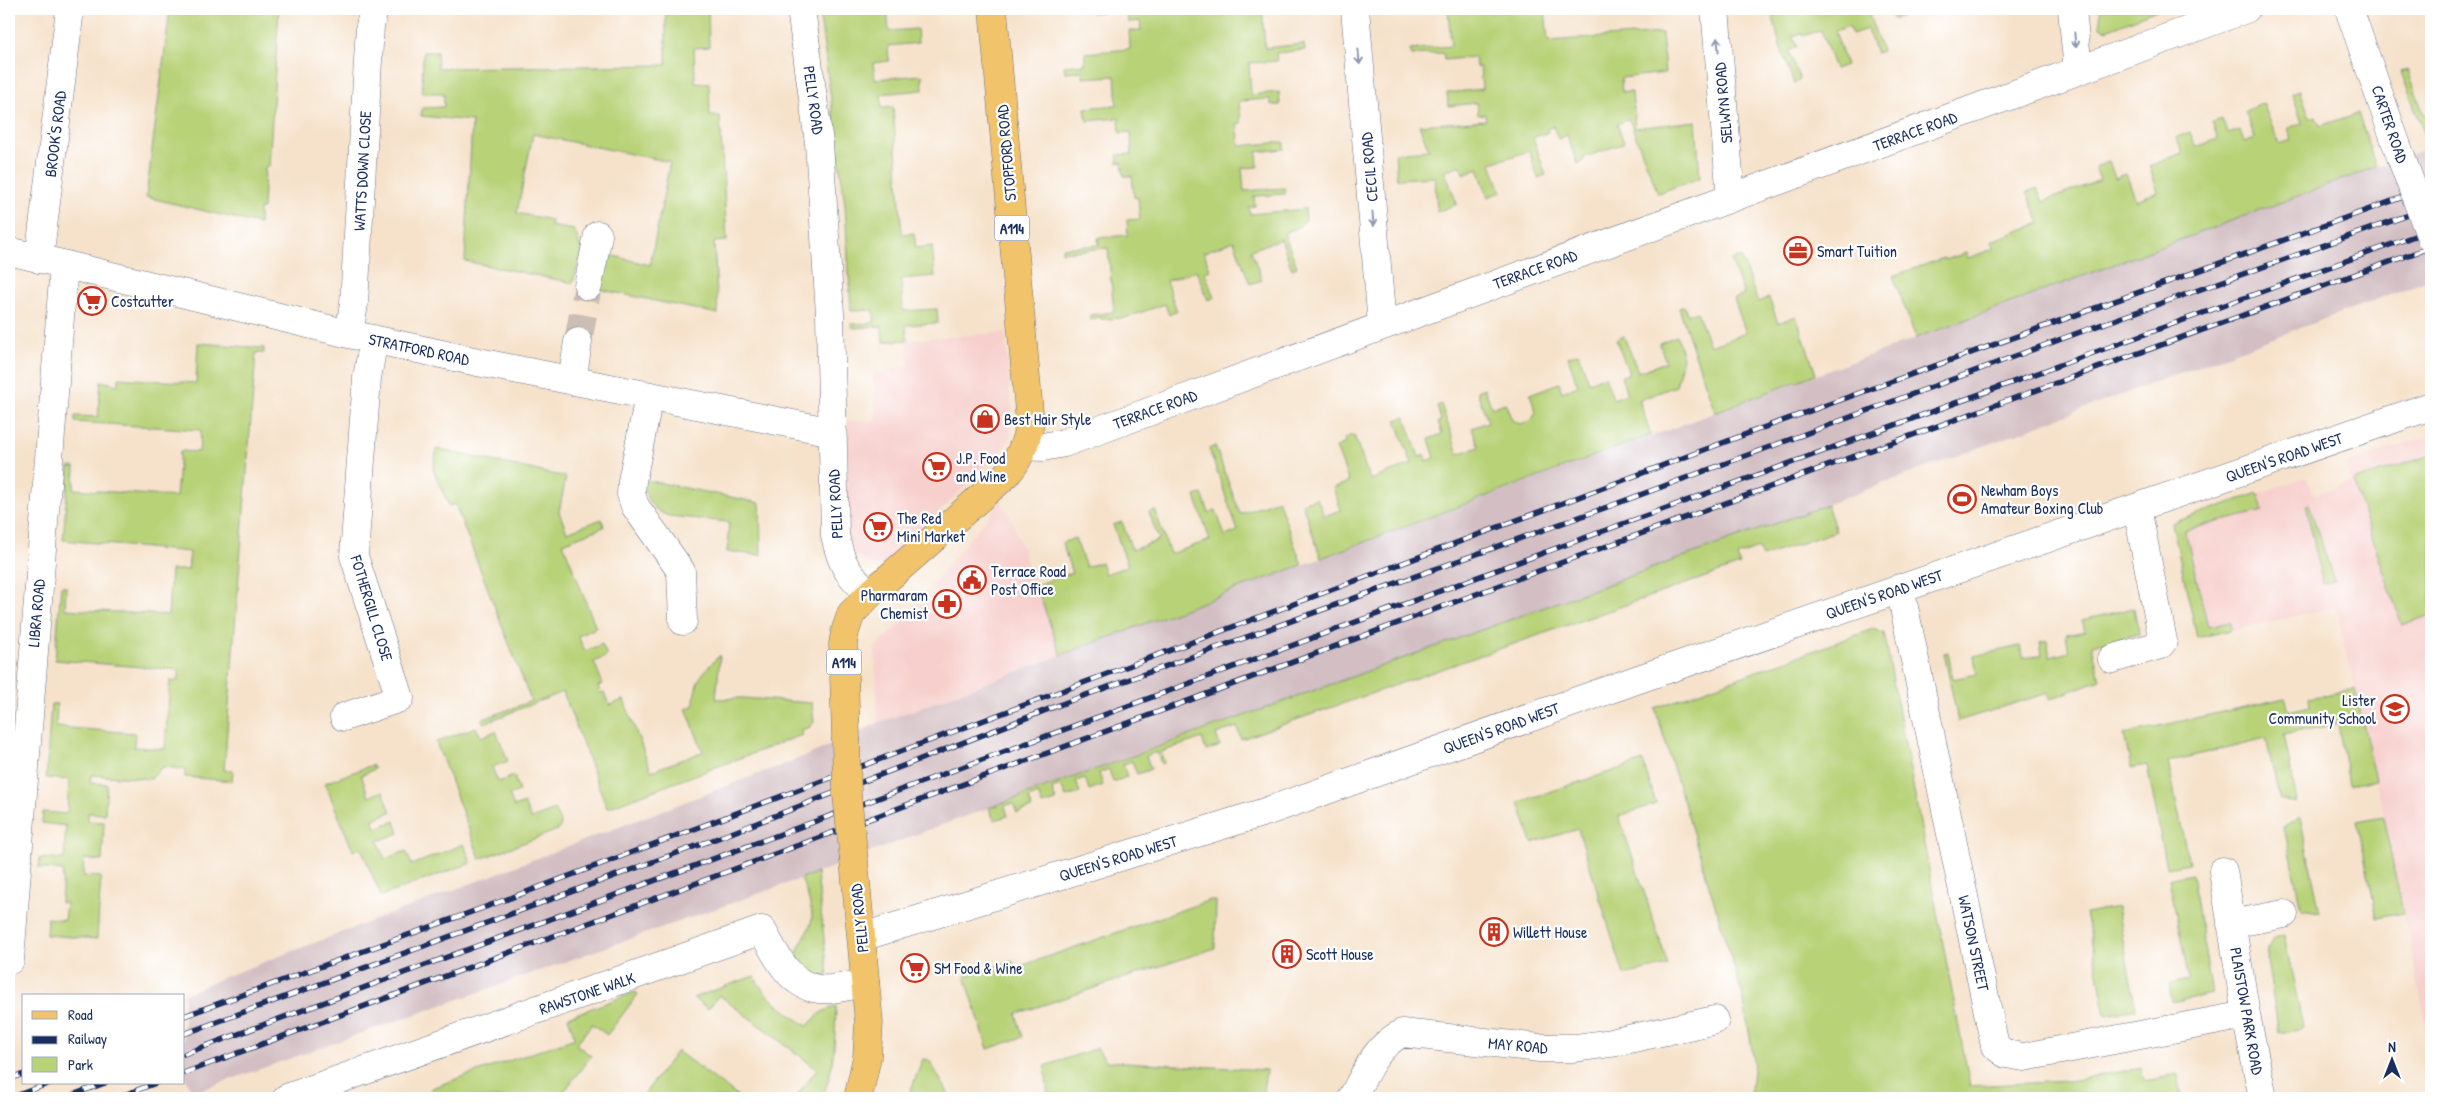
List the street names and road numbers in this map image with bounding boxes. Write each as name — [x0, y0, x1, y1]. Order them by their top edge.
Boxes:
street label: SELWYN ROAD — [1708, 61, 1737, 144]
street label: PELLY ROAD — [798, 64, 830, 136]
street label: CARTER ROAD — [2366, 82, 2414, 166]
street label: BROOK'S ROAD — [39, 89, 71, 178]
street label: STOPFORD ROAD — [991, 104, 1021, 202]
street label: TERRACE ROAD — [1870, 105, 1960, 156]
street label: WATTS DOWN CLOSE — [348, 110, 376, 232]
street label: CECIL ROAD — [1355, 131, 1383, 203]
road number: A114 — [994, 216, 1030, 240]
street label: TERRACE ROAD — [1490, 243, 1580, 294]
street label: STRATFORD ROAD — [367, 328, 472, 370]
street label: TERRACE ROAD — [1110, 383, 1200, 434]
street label: QUEEN'S ROAD WEST — [2222, 426, 2346, 487]
street label: PELLY ROAD — [822, 469, 848, 539]
street label: FOTHERGILL CLOSE — [345, 552, 398, 663]
street label: QUEEN'S ROAD WEST — [1822, 563, 1946, 624]
street label: LIBRA ROAD — [22, 578, 50, 648]
road number: A114 — [826, 650, 862, 674]
street label: QUEEN'S ROAD WEST — [1440, 697, 1563, 759]
street label: QUEEN'S ROAD WEST — [1056, 829, 1180, 886]
street label: PELLY ROAD — [844, 882, 874, 953]
street label: WATSON STREET — [1953, 893, 1995, 993]
street label: PLAISTOW PARK ROAD — [2225, 946, 2269, 1077]
street label: RAWSTONE WALK — [536, 966, 638, 1020]
street label: MAY ROAD — [1487, 1031, 1549, 1059]

